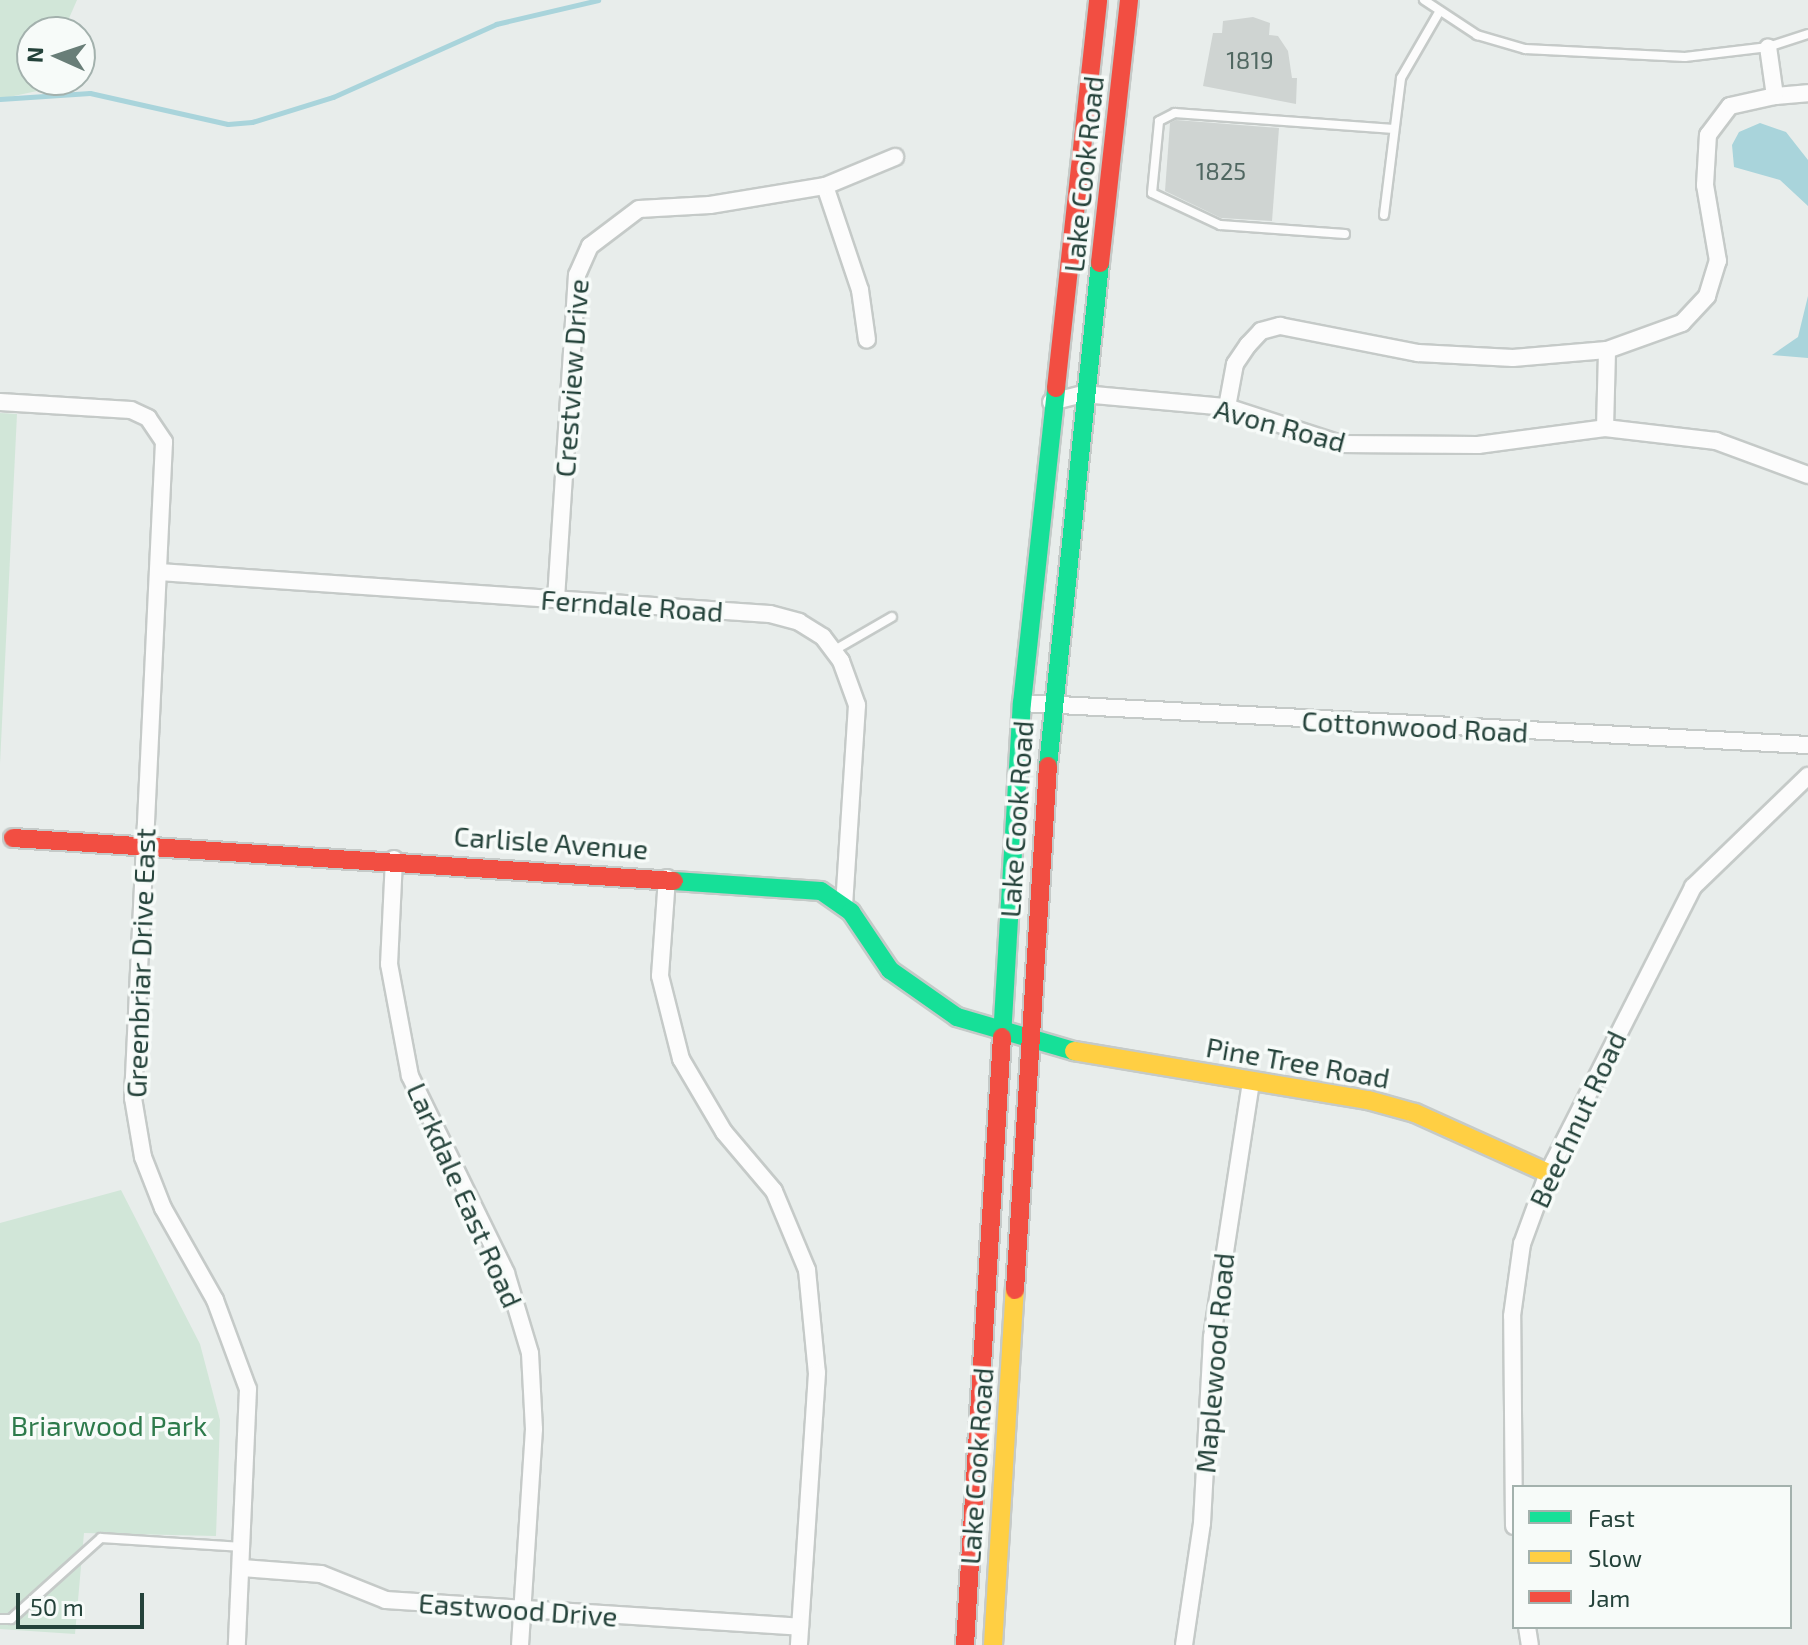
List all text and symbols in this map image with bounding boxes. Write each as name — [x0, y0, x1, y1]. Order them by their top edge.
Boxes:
north arrow — [16, 16, 96, 96]
text: N — [21, 46, 47, 63]
house number: 1819 — [1226, 46, 1274, 74]
street label: Lake Cook Road — [1056, 74, 1110, 274]
house number: 1825 — [1196, 157, 1246, 185]
street label: Crestview Drive — [547, 277, 595, 479]
street label: Avon Road — [1211, 391, 1349, 459]
street label: Ferndale Road — [540, 582, 724, 628]
street label: Cottonwood Road — [1301, 703, 1529, 749]
street label: Lake Cook Road — [992, 719, 1040, 919]
street label: Carlisle Avenue — [452, 818, 650, 866]
street label: Greenbriar Drive East — [118, 827, 162, 1099]
street label: Beechnut Road — [1521, 1025, 1633, 1213]
street label: Pine Tree Road — [1203, 1029, 1393, 1095]
street label: Larkdale East Road — [400, 1077, 530, 1313]
street label: Maplewood Road — [1188, 1251, 1240, 1475]
street label: Lake Cook Road — [952, 1366, 1000, 1566]
park label: Briarwood Park — [11, 1408, 207, 1442]
legend — [1512, 1485, 1792, 1629]
text: Fast — [1588, 1503, 1635, 1532]
text: Slow — [1588, 1543, 1642, 1572]
scale bar — [20, 1577, 148, 1627]
text: Jam — [1588, 1583, 1630, 1612]
street label: Eastwood Drive — [417, 1585, 619, 1633]
text: 50 m — [30, 1592, 84, 1621]

